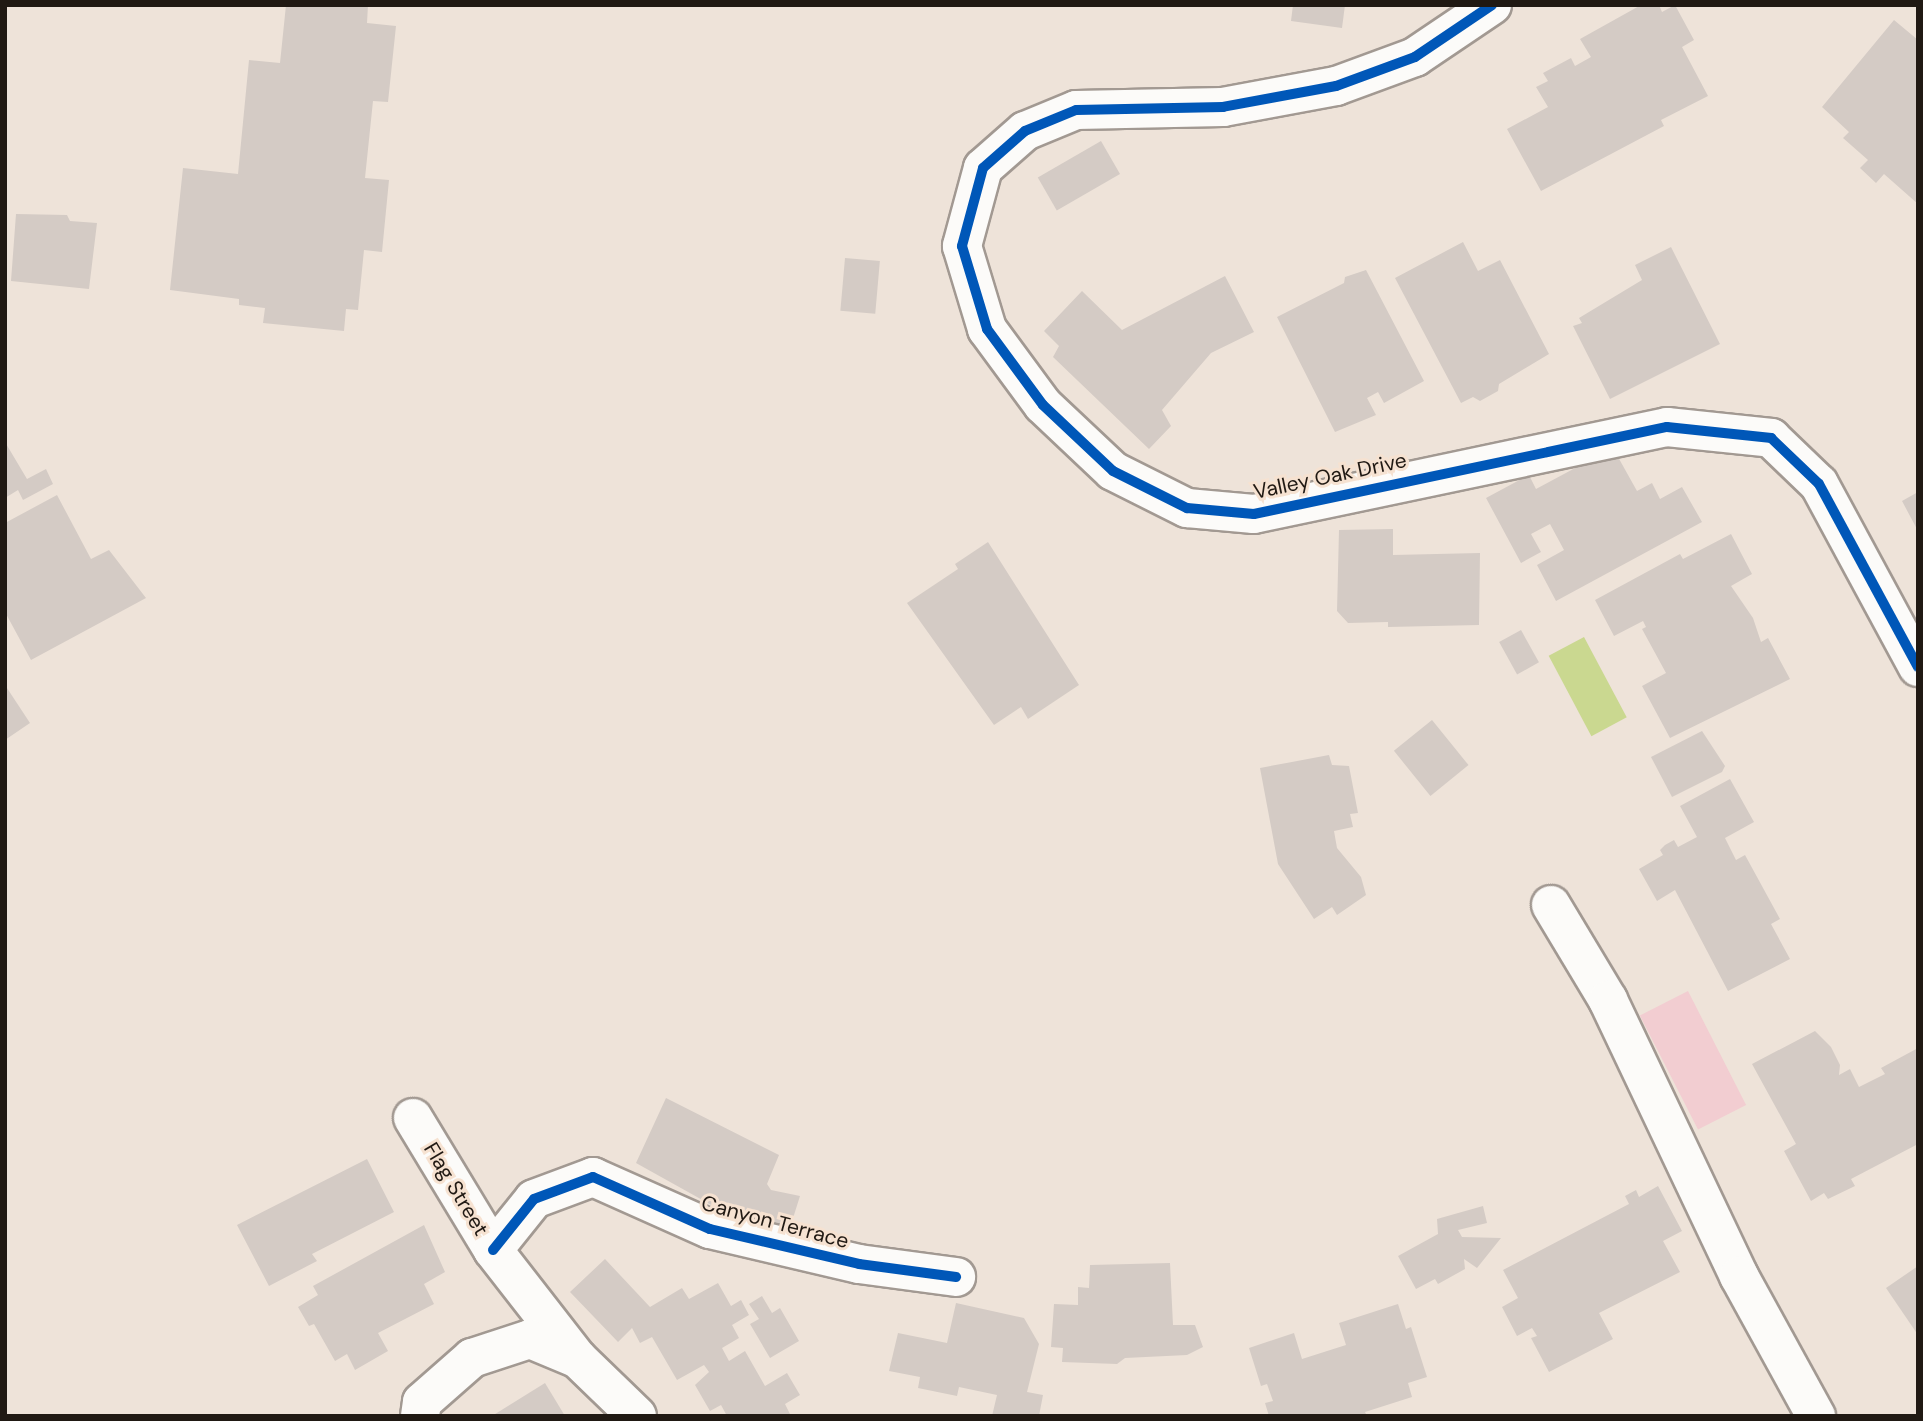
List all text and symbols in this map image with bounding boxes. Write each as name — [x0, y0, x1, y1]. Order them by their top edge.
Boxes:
street label: Valley Oak Drive — [1251, 447, 1409, 505]
street label: Flag Street — [418, 1138, 494, 1240]
street label: Canyon Terrace — [698, 1190, 852, 1254]

